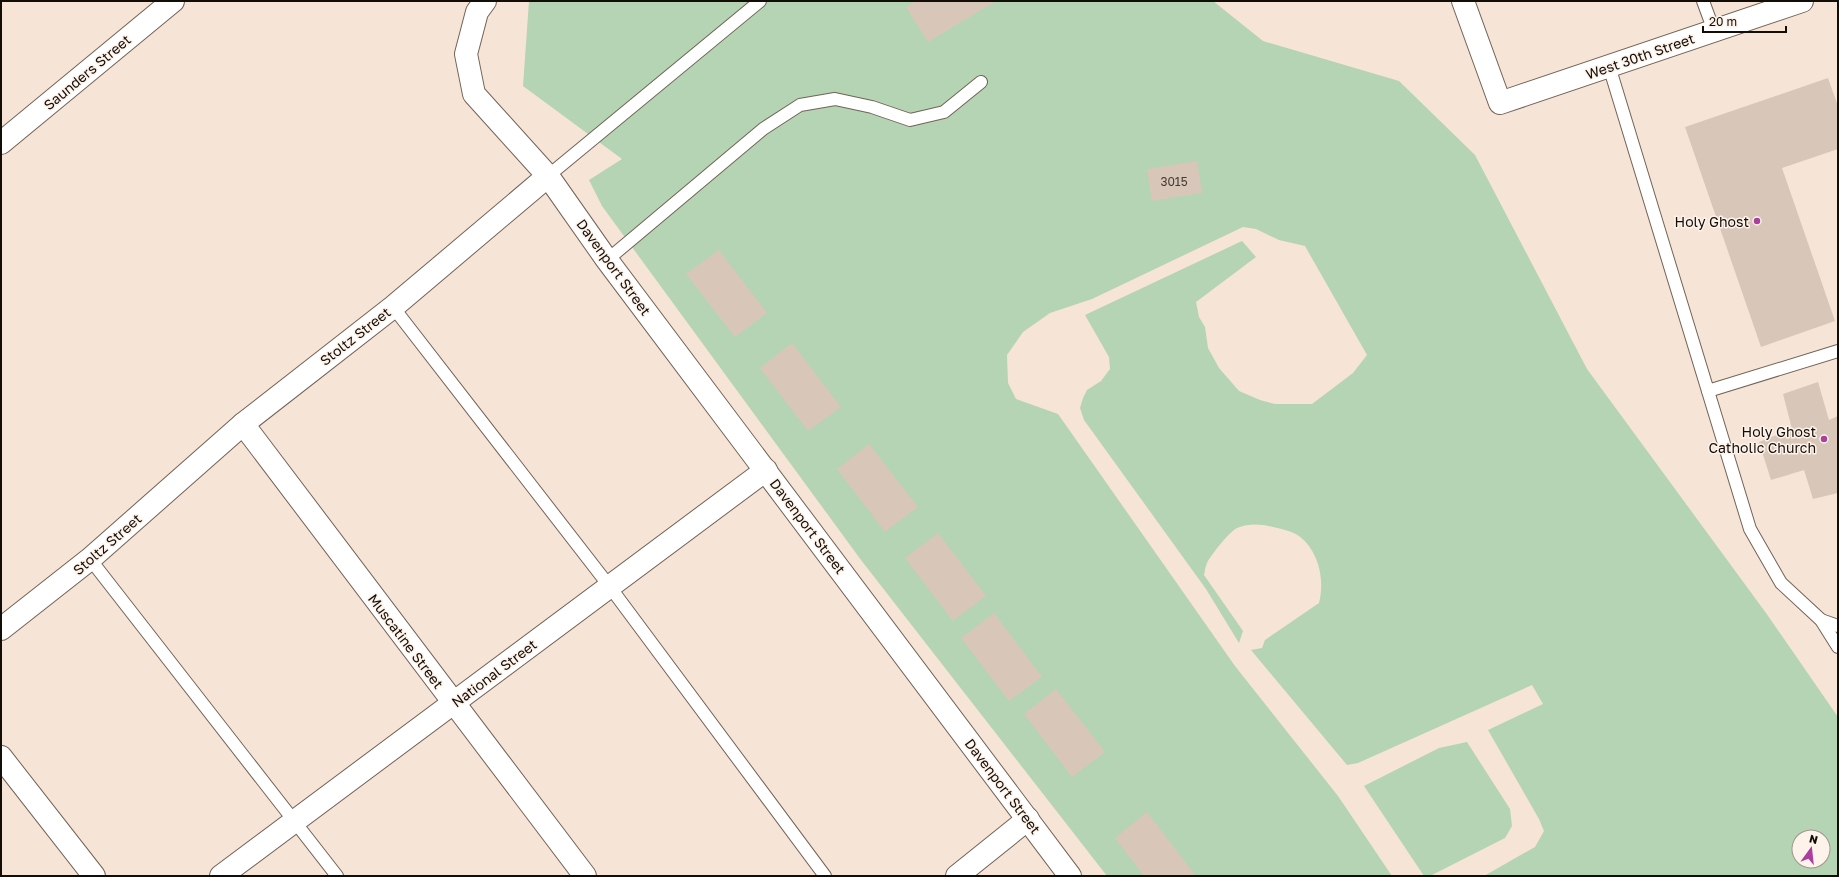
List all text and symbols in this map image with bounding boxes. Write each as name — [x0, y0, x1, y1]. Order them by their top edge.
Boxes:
scale bar — [1703, 8, 1786, 34]
text: 20 m — [1709, 14, 1737, 29]
street label: West 30th Street — [1584, 29, 1696, 83]
street label: Saunders Street — [40, 31, 134, 113]
house number: 3015 — [1160, 174, 1188, 189]
place label: Holy Ghost — [1675, 213, 1749, 230]
street label: Davenport Street — [573, 215, 655, 319]
marker: Holy Ghost — [1752, 216, 1762, 226]
street label: Stoltz Street — [316, 303, 394, 369]
place label: Holy Ghost Catholic Church — [1709, 423, 1816, 456]
marker: Holy Ghost Catholic Church — [1819, 434, 1829, 444]
street label: Davenport Street — [767, 475, 849, 577]
street label: Stoltz Street — [69, 510, 145, 578]
street label: Muscatine Street — [365, 590, 447, 692]
street label: National Street — [448, 635, 540, 711]
street label: Davenport Street — [962, 735, 1044, 837]
north arrow — [1791, 829, 1831, 869]
text: N — [1808, 831, 1819, 846]

